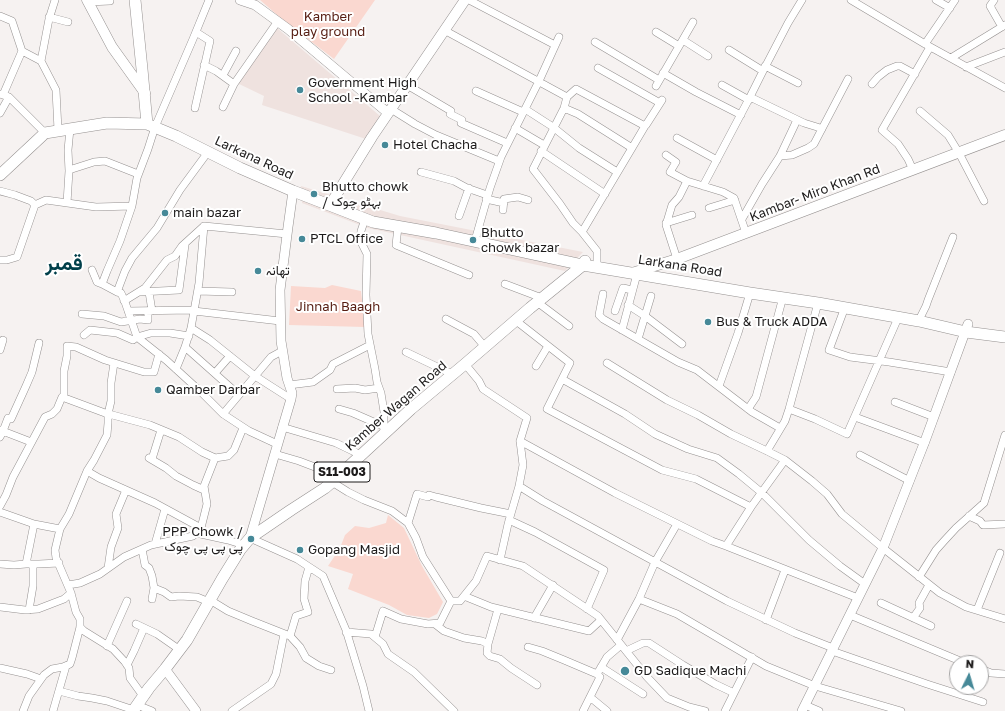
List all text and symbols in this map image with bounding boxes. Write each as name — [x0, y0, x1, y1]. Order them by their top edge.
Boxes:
park label: Kamber play ground — [291, 9, 365, 40]
place label: Government High School -Kambar — [308, 75, 417, 106]
marker: Government High School -Kambar — [295, 85, 305, 95]
street label: Larkana Road — [212, 133, 296, 183]
place label: Hotel Chacha — [393, 137, 477, 153]
marker: Hotel Chacha — [380, 140, 390, 150]
street label: Kambar- Miro Khan Rd — [748, 161, 882, 225]
place label: Bhutto chowk / بہٹو چوک — [322, 179, 409, 210]
marker: Bhutto chowk / بہٹو چوک — [309, 189, 319, 199]
place label: main bazar — [173, 205, 241, 221]
marker: main bazar — [160, 208, 170, 218]
place label: Bhutto chowk bazar — [481, 225, 559, 256]
place label: PTCL Office — [310, 231, 383, 247]
marker: PTCL Office — [297, 234, 307, 244]
marker: Bhutto chowk bazar — [468, 235, 478, 245]
district label: قمبر — [45, 250, 83, 276]
street label: Larkana Road — [637, 252, 723, 280]
place label: تھانہ — [266, 263, 290, 279]
marker: تھانہ — [253, 266, 263, 276]
park label: Jinnah Baagh — [296, 299, 380, 315]
place label: Bus & Truck ADDA — [716, 314, 828, 330]
marker: Bus & Truck ADDA — [703, 317, 713, 327]
street label: Kamber Wagan Road — [342, 358, 450, 454]
place label: Qamber Darbar — [166, 382, 260, 398]
marker: Qamber Darbar — [153, 385, 163, 395]
road number: S11-003 — [314, 462, 370, 482]
place label: PPP Chowk / پی پی پی چوک — [162, 524, 243, 555]
marker: PPP Chowk / پی پی پی چوک — [246, 534, 256, 544]
place label: Gopang Masjid — [308, 542, 400, 558]
marker: Gopang Masjid — [295, 545, 305, 555]
north arrow — [949, 655, 989, 695]
text: N — [965, 657, 975, 670]
place label: GD Sadique Machi — [634, 663, 746, 679]
marker: GD Sadique Machi — [619, 665, 631, 677]

